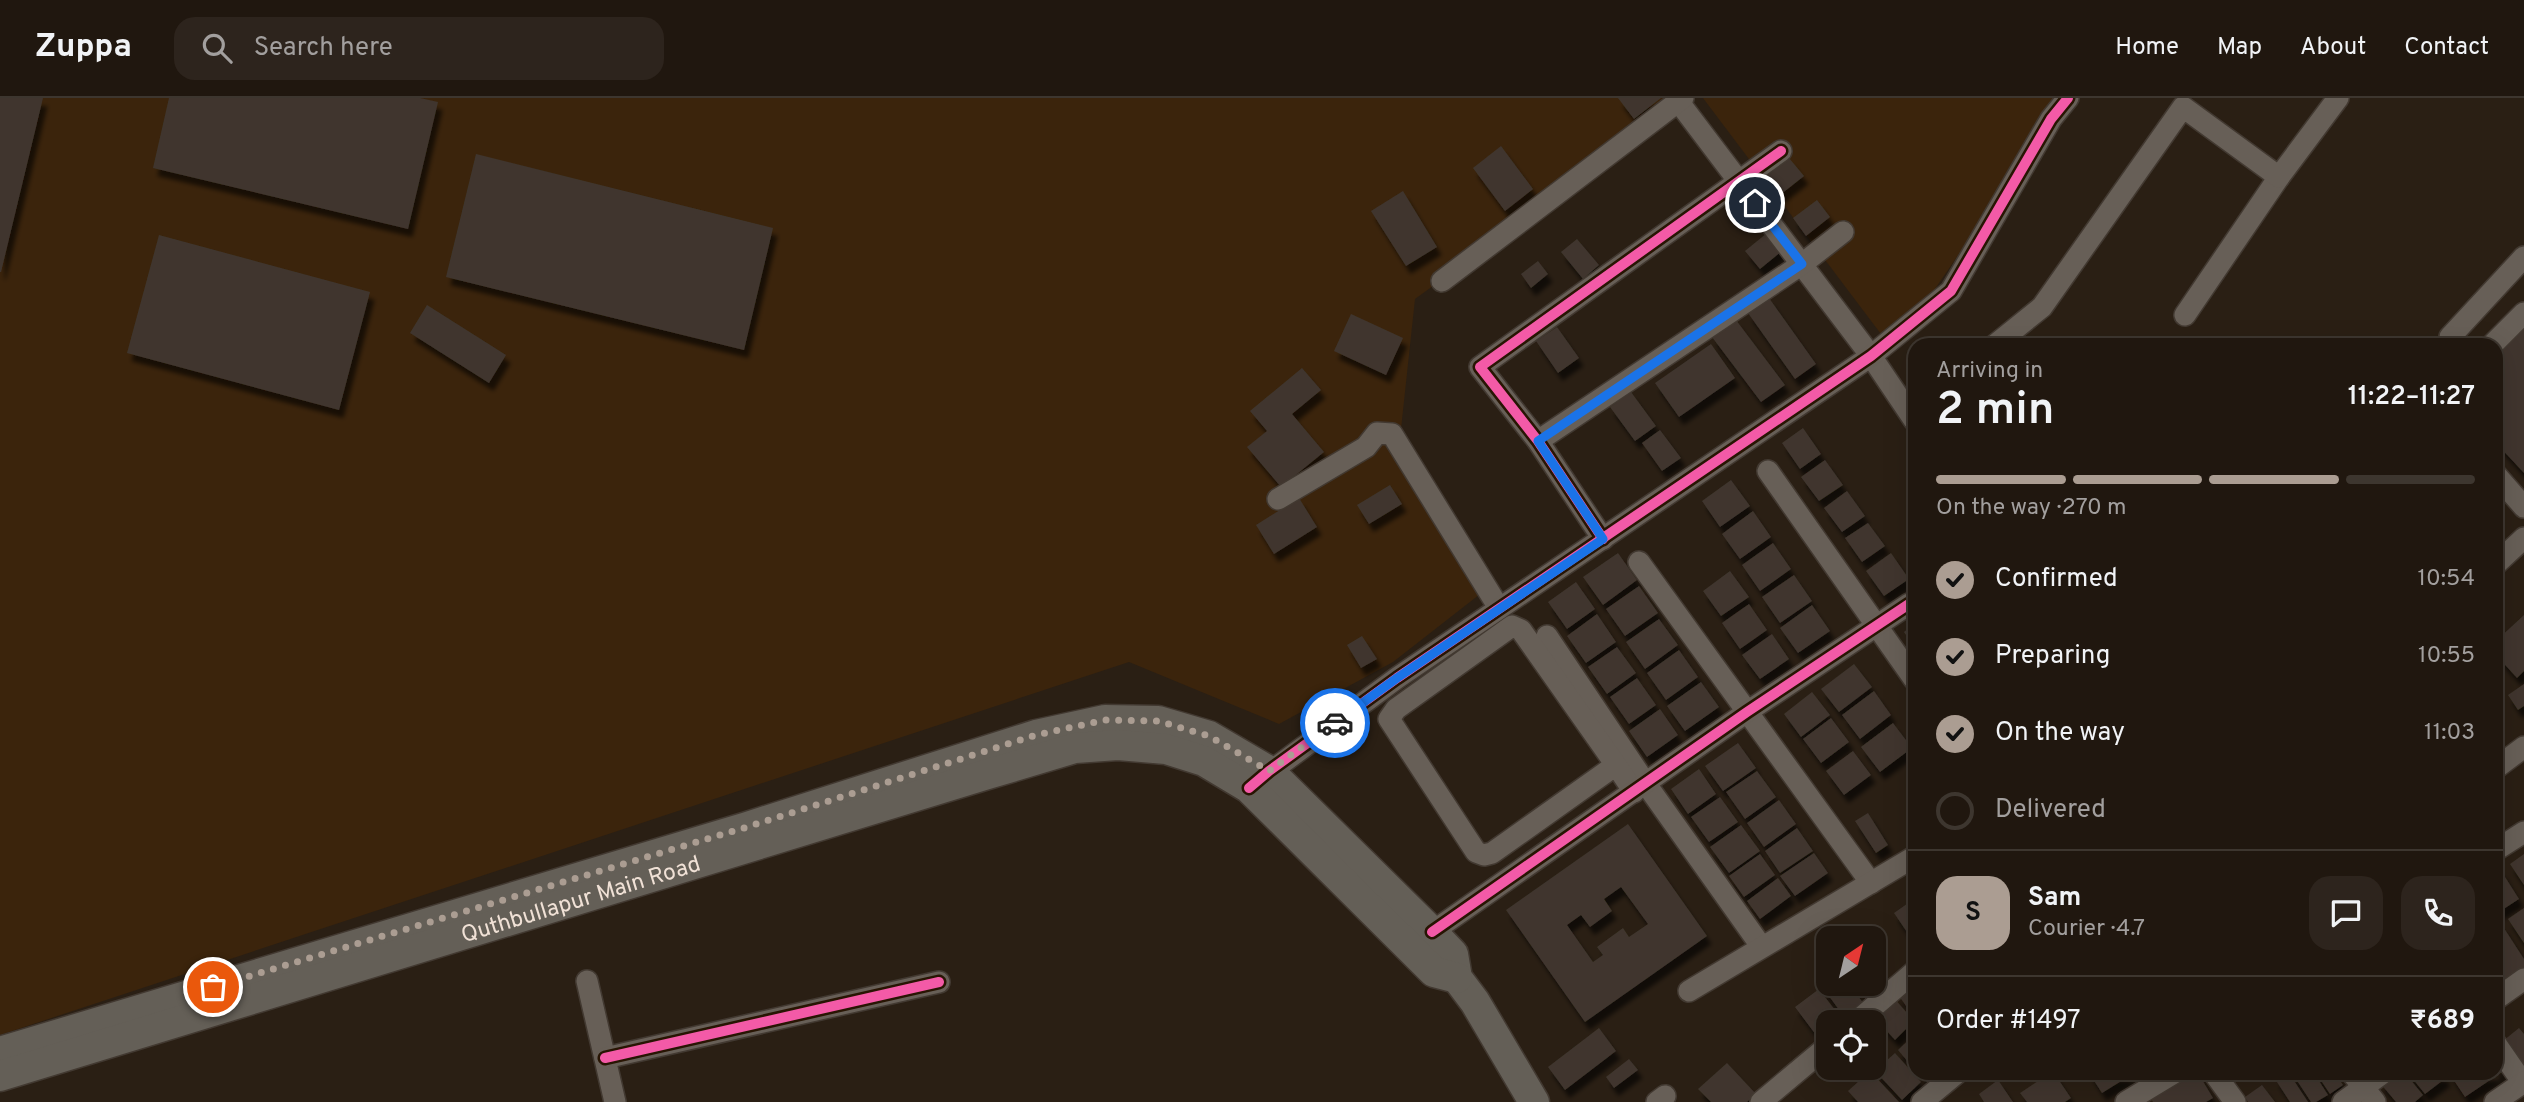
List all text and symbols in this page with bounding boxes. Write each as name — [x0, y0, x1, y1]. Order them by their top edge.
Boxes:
search box — [174, 17, 664, 80]
text: Zuppa — [35, 27, 132, 69]
icon: search — [198, 29, 236, 67]
text: Search here — [254, 32, 393, 65]
text: Home — [2115, 33, 2179, 63]
text: Map — [2217, 33, 2262, 63]
text: About — [2300, 33, 2366, 63]
text: Contact — [2404, 33, 2489, 63]
pin — [1725, 173, 1785, 233]
icon: home — [1736, 184, 1774, 222]
text: Arriving in — [1936, 357, 2043, 386]
text: 11:22–11:27 — [2348, 381, 2475, 414]
text: 2 min — [1936, 382, 2055, 441]
text: On the way · 270 m — [1936, 494, 2127, 523]
icon: check — [1936, 561, 1974, 599]
text: Confirmed — [1995, 563, 2118, 596]
text: 10:54 — [2417, 565, 2475, 594]
icon: check — [1936, 638, 1974, 676]
text: Preparing — [1995, 640, 2110, 673]
text: 10:55 — [2418, 642, 2475, 671]
courier — [1300, 688, 1370, 758]
icon: car — [1316, 704, 1354, 742]
icon: check — [1936, 715, 1974, 753]
text: On the way — [1995, 717, 2125, 750]
text: 11:03 — [2424, 719, 2475, 748]
text: Delivered — [1995, 794, 2106, 827]
street label: Quthbullapur Main Road — [458, 851, 705, 951]
button: chat — [2309, 876, 2383, 950]
button: phone — [2401, 876, 2475, 950]
text: Sam — [2028, 882, 2081, 915]
text: S — [1965, 897, 1981, 930]
text: Courier · 4.7 — [2028, 915, 2145, 944]
north arrow — [1816, 926, 1886, 996]
map controls — [1816, 926, 1886, 1080]
pin — [183, 957, 243, 1017]
icon: bag — [194, 968, 232, 1006]
text: Order #1497 — [1936, 1005, 2081, 1038]
text: ₹689 — [2410, 1005, 2475, 1038]
button: locate — [1816, 1010, 1886, 1080]

